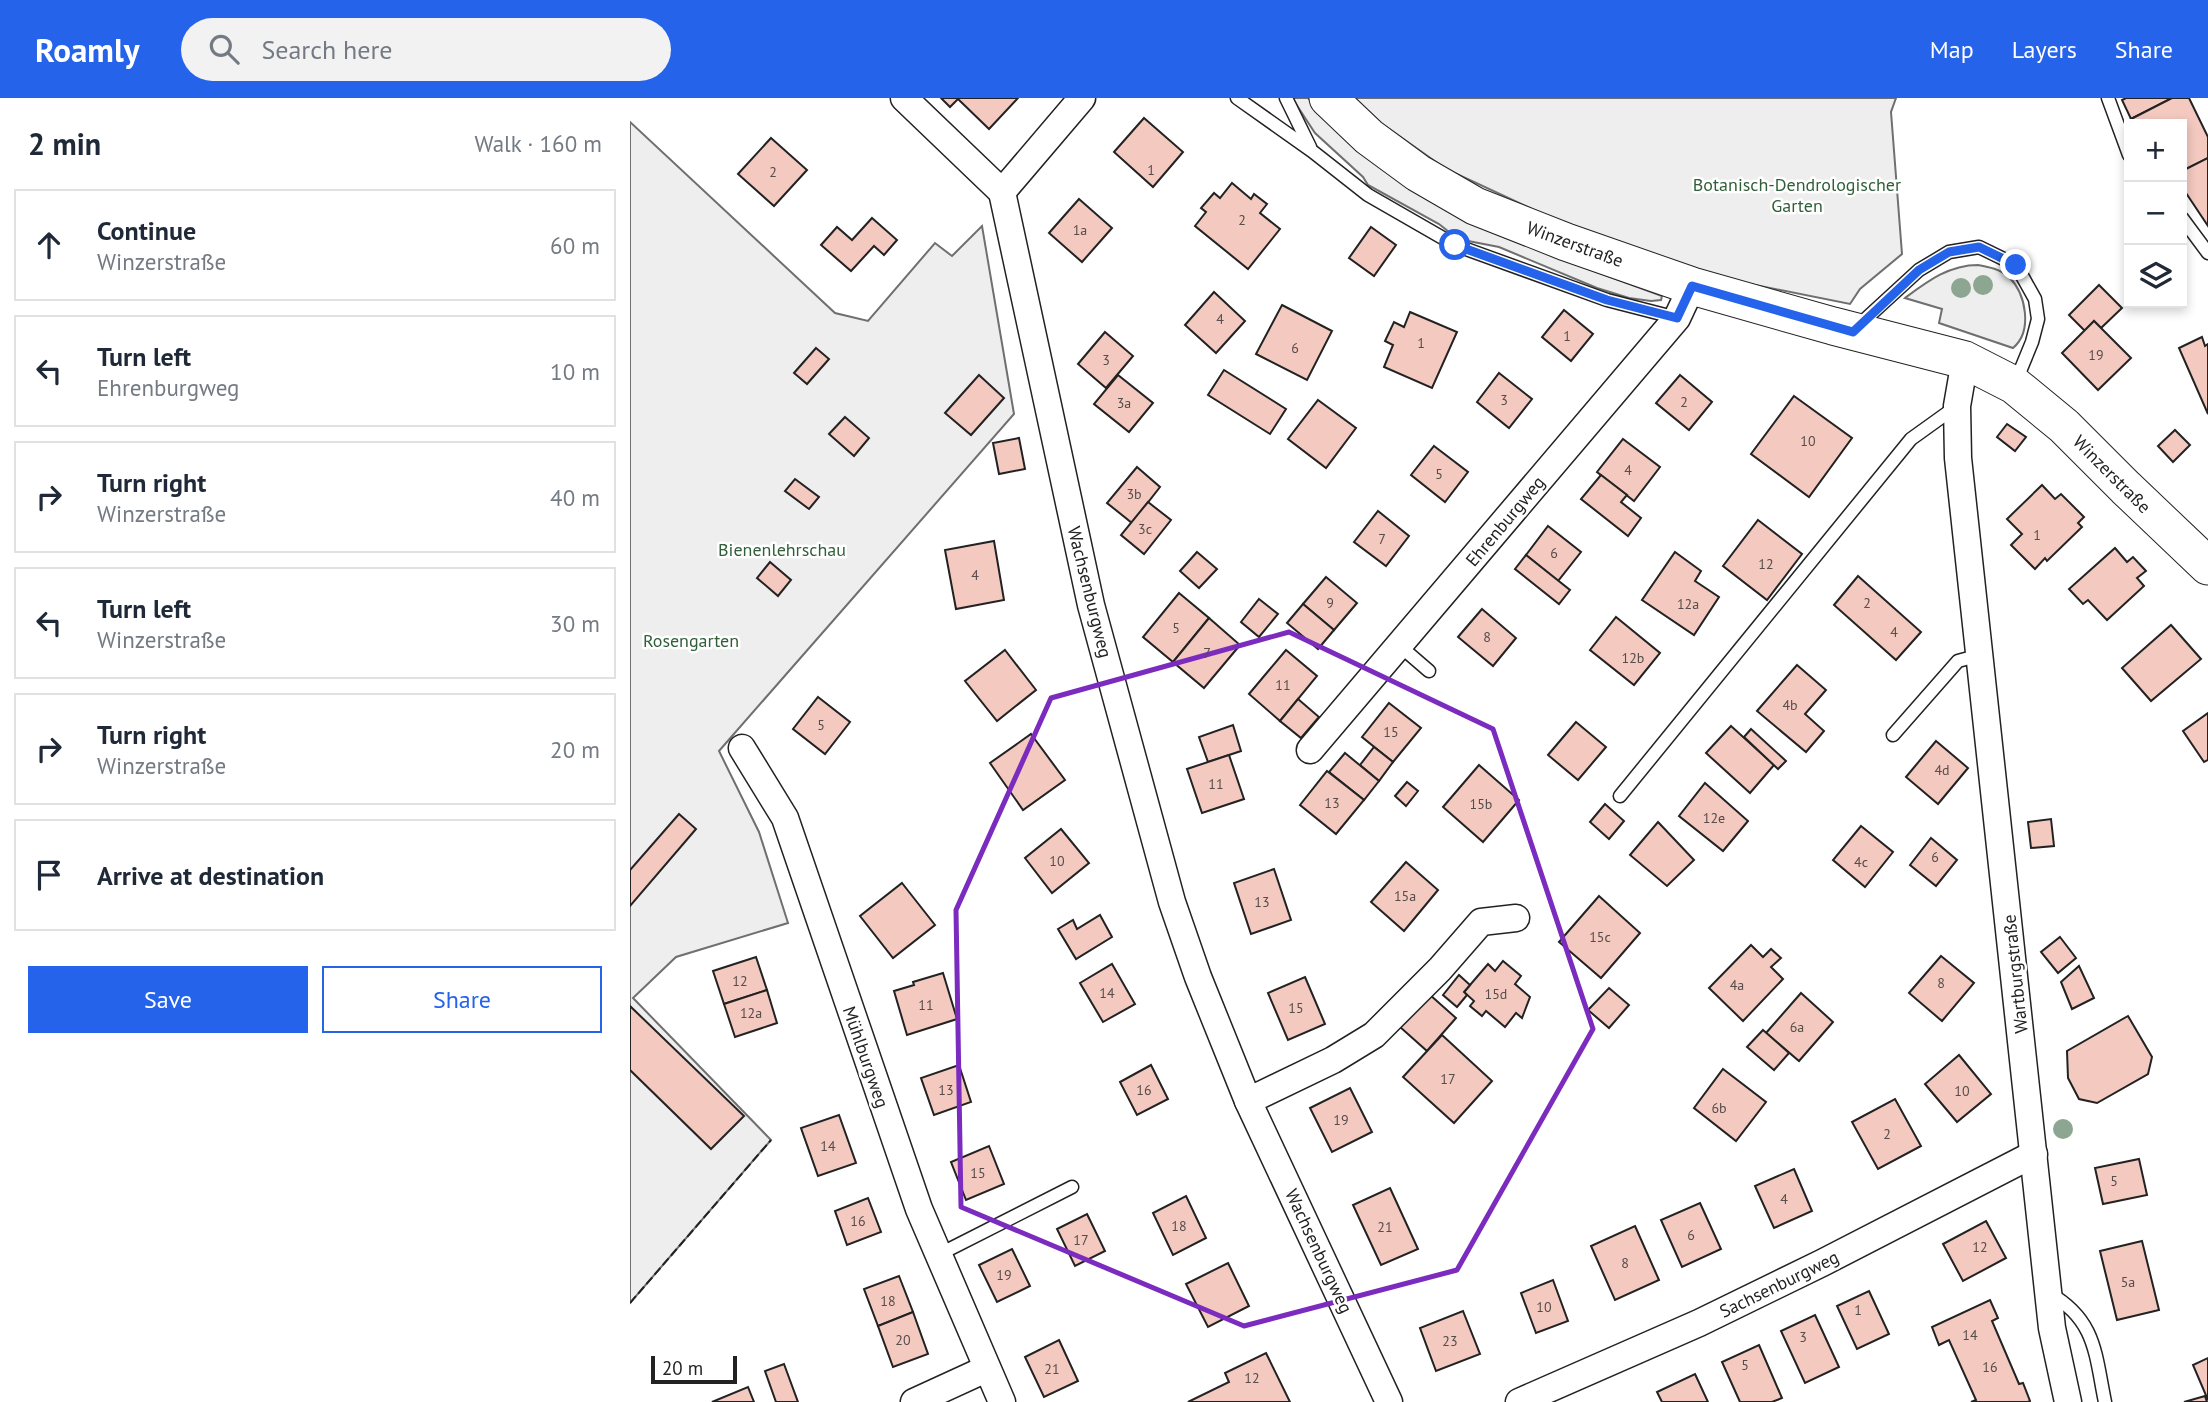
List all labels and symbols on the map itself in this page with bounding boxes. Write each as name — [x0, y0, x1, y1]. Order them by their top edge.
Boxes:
house number: 1 — [1147, 161, 1155, 179]
house number: 2 — [769, 163, 777, 181]
park label: Botanisch-Dendrologischer Garten — [1693, 173, 1901, 217]
house number: 2 — [1238, 211, 1246, 229]
street label: Winzerstraße — [1524, 216, 1626, 272]
house number: 1a — [1073, 221, 1087, 239]
route start — [1439, 229, 1470, 260]
route end — [2000, 249, 2031, 280]
house number: 4 — [1216, 310, 1224, 328]
house number: 1 — [1563, 327, 1571, 345]
house number: 1 — [1417, 334, 1425, 352]
house number: 6 — [1291, 339, 1299, 357]
house number: 19 — [2088, 346, 2104, 364]
house number: 3 — [1102, 351, 1110, 369]
house number: 3 — [1500, 391, 1508, 409]
house number: 2 — [1680, 393, 1688, 411]
house number: 3a — [1117, 394, 1131, 412]
street label: Winzerstraße — [2068, 430, 2156, 518]
house number: 10 — [1800, 432, 1816, 450]
house number: 4 — [1624, 461, 1632, 479]
house number: 5 — [1435, 465, 1443, 483]
street label: Ehrenburgweg — [1460, 471, 1550, 571]
house number: 3b — [1126, 485, 1142, 503]
house number: 3c — [1138, 520, 1152, 538]
street label: Wachsenburgweg — [1063, 524, 1117, 660]
house number: 1 — [2033, 526, 2041, 544]
house number: 7 — [1378, 530, 1386, 548]
park label: Bienenlehrschau — [718, 538, 846, 561]
house number: 6 — [1550, 544, 1558, 562]
house number: 12 — [1758, 555, 1774, 573]
house number: 4 — [971, 566, 979, 584]
house number: 9 — [1326, 594, 1334, 612]
house number: 2 — [1863, 594, 1871, 612]
house number: 12a — [1677, 595, 1699, 613]
house number: 5 — [1172, 619, 1180, 637]
house number: 4 — [1890, 623, 1898, 641]
house number: 8 — [1483, 628, 1491, 646]
park label: Rosengarten — [643, 629, 739, 652]
house number: 7 — [1203, 644, 1211, 662]
house number: 12b — [1622, 649, 1644, 667]
house number: 11 — [1275, 676, 1291, 694]
house number: 4b — [1782, 696, 1798, 714]
house number: 5 — [817, 716, 825, 734]
house number: 15 — [1383, 723, 1399, 741]
house number: 4d — [1934, 761, 1950, 779]
house number: 11 — [1208, 775, 1224, 793]
house number: 13 — [1324, 794, 1340, 812]
house number: 15b — [1470, 795, 1492, 813]
house number: 12e — [1703, 809, 1725, 827]
house number: 6 — [1931, 848, 1939, 866]
house number: 10 — [1049, 852, 1065, 870]
house number: 4c — [1854, 853, 1868, 871]
house number: 15a — [1394, 887, 1416, 905]
house number: 13 — [1254, 893, 1270, 911]
street label: Wartburgstraße — [1997, 913, 2033, 1035]
house number: 15c — [1589, 928, 1611, 946]
house number: 12 — [732, 972, 748, 990]
house number: 8 — [1937, 974, 1945, 992]
house number: 4a — [1730, 976, 1744, 994]
house number: 14 — [1099, 984, 1115, 1002]
house number: 15d — [1485, 985, 1507, 1003]
house number: 11 — [918, 996, 934, 1014]
house number: 15 — [1288, 999, 1304, 1017]
street label: Mühlburgweg — [838, 1003, 894, 1111]
house number: 12a — [740, 1004, 762, 1022]
house number: 6a — [1790, 1018, 1804, 1036]
house number: 17 — [1440, 1070, 1456, 1088]
house number: 13 — [938, 1081, 954, 1099]
house number: 16 — [1136, 1081, 1152, 1099]
house number: 10 — [1954, 1082, 1970, 1100]
house number: 6b — [1711, 1099, 1727, 1117]
house number: 19 — [1333, 1111, 1349, 1129]
house number: 2 — [1883, 1125, 1891, 1143]
house number: 14 — [820, 1137, 836, 1155]
house number: 15 — [970, 1164, 986, 1182]
house number: 5 — [2110, 1172, 2118, 1190]
street label: Wachsenburgweg — [1280, 1185, 1358, 1317]
house number: 4 — [1780, 1190, 1788, 1208]
house number: 16 — [850, 1212, 866, 1230]
house number: 18 — [1171, 1217, 1187, 1235]
house number: 21 — [1377, 1218, 1393, 1236]
house number: 6 — [1687, 1226, 1695, 1244]
house number: 17 — [1073, 1231, 1089, 1249]
house number: 12 — [1972, 1238, 1988, 1256]
street label: Sachsenburgweg — [1716, 1245, 1842, 1323]
house number: 8 — [1621, 1254, 1629, 1272]
house number: 19 — [996, 1266, 1012, 1284]
house number: 5a — [2121, 1273, 2135, 1291]
house number: 18 — [880, 1292, 896, 1310]
house number: 10 — [1536, 1298, 1552, 1316]
house number: 1 — [1854, 1301, 1862, 1319]
house number: 14 — [1962, 1326, 1978, 1344]
house number: 3 — [1799, 1328, 1807, 1346]
house number: 20 — [895, 1331, 911, 1349]
house number: 23 — [1442, 1332, 1458, 1350]
scale bar — [651, 1353, 737, 1385]
house number: 5 — [1741, 1356, 1749, 1374]
house number: 16 — [1982, 1358, 1998, 1376]
house number: 21 — [1044, 1360, 1060, 1378]
house number: 12 — [1244, 1369, 1260, 1387]

